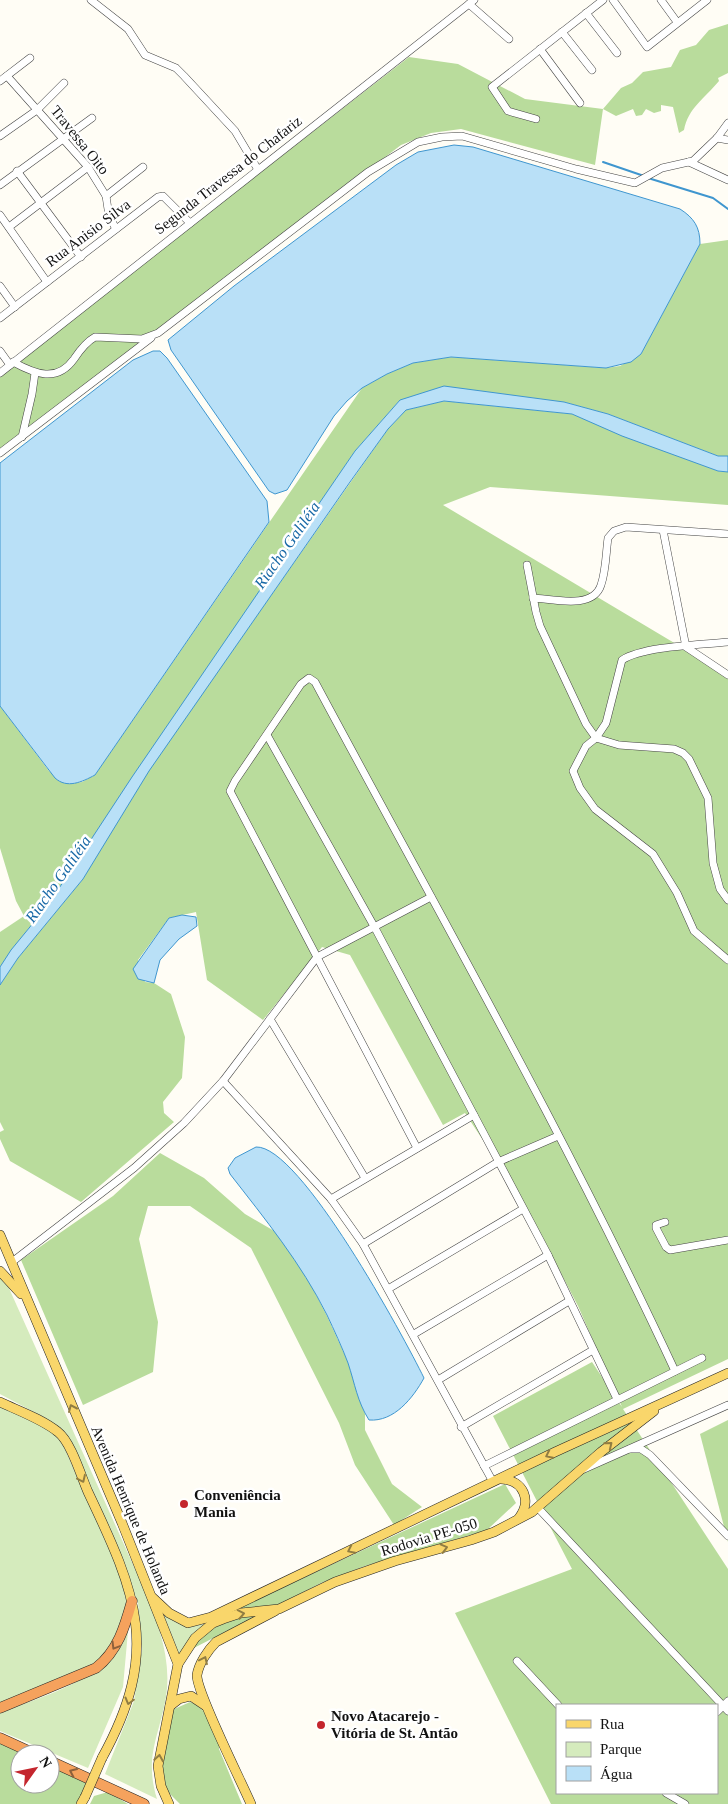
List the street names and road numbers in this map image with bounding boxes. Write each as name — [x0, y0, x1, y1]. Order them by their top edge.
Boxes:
street label: Travessa Oito — [48, 103, 112, 177]
street label: Segunda Travessa do Chafariz — [151, 112, 305, 237]
street label: Rua Anisio Silva — [43, 196, 134, 270]
street label: Avenida Henrique de Holanda — [88, 1423, 174, 1597]
street label: Rodovia PE-050 — [379, 1515, 479, 1559]

